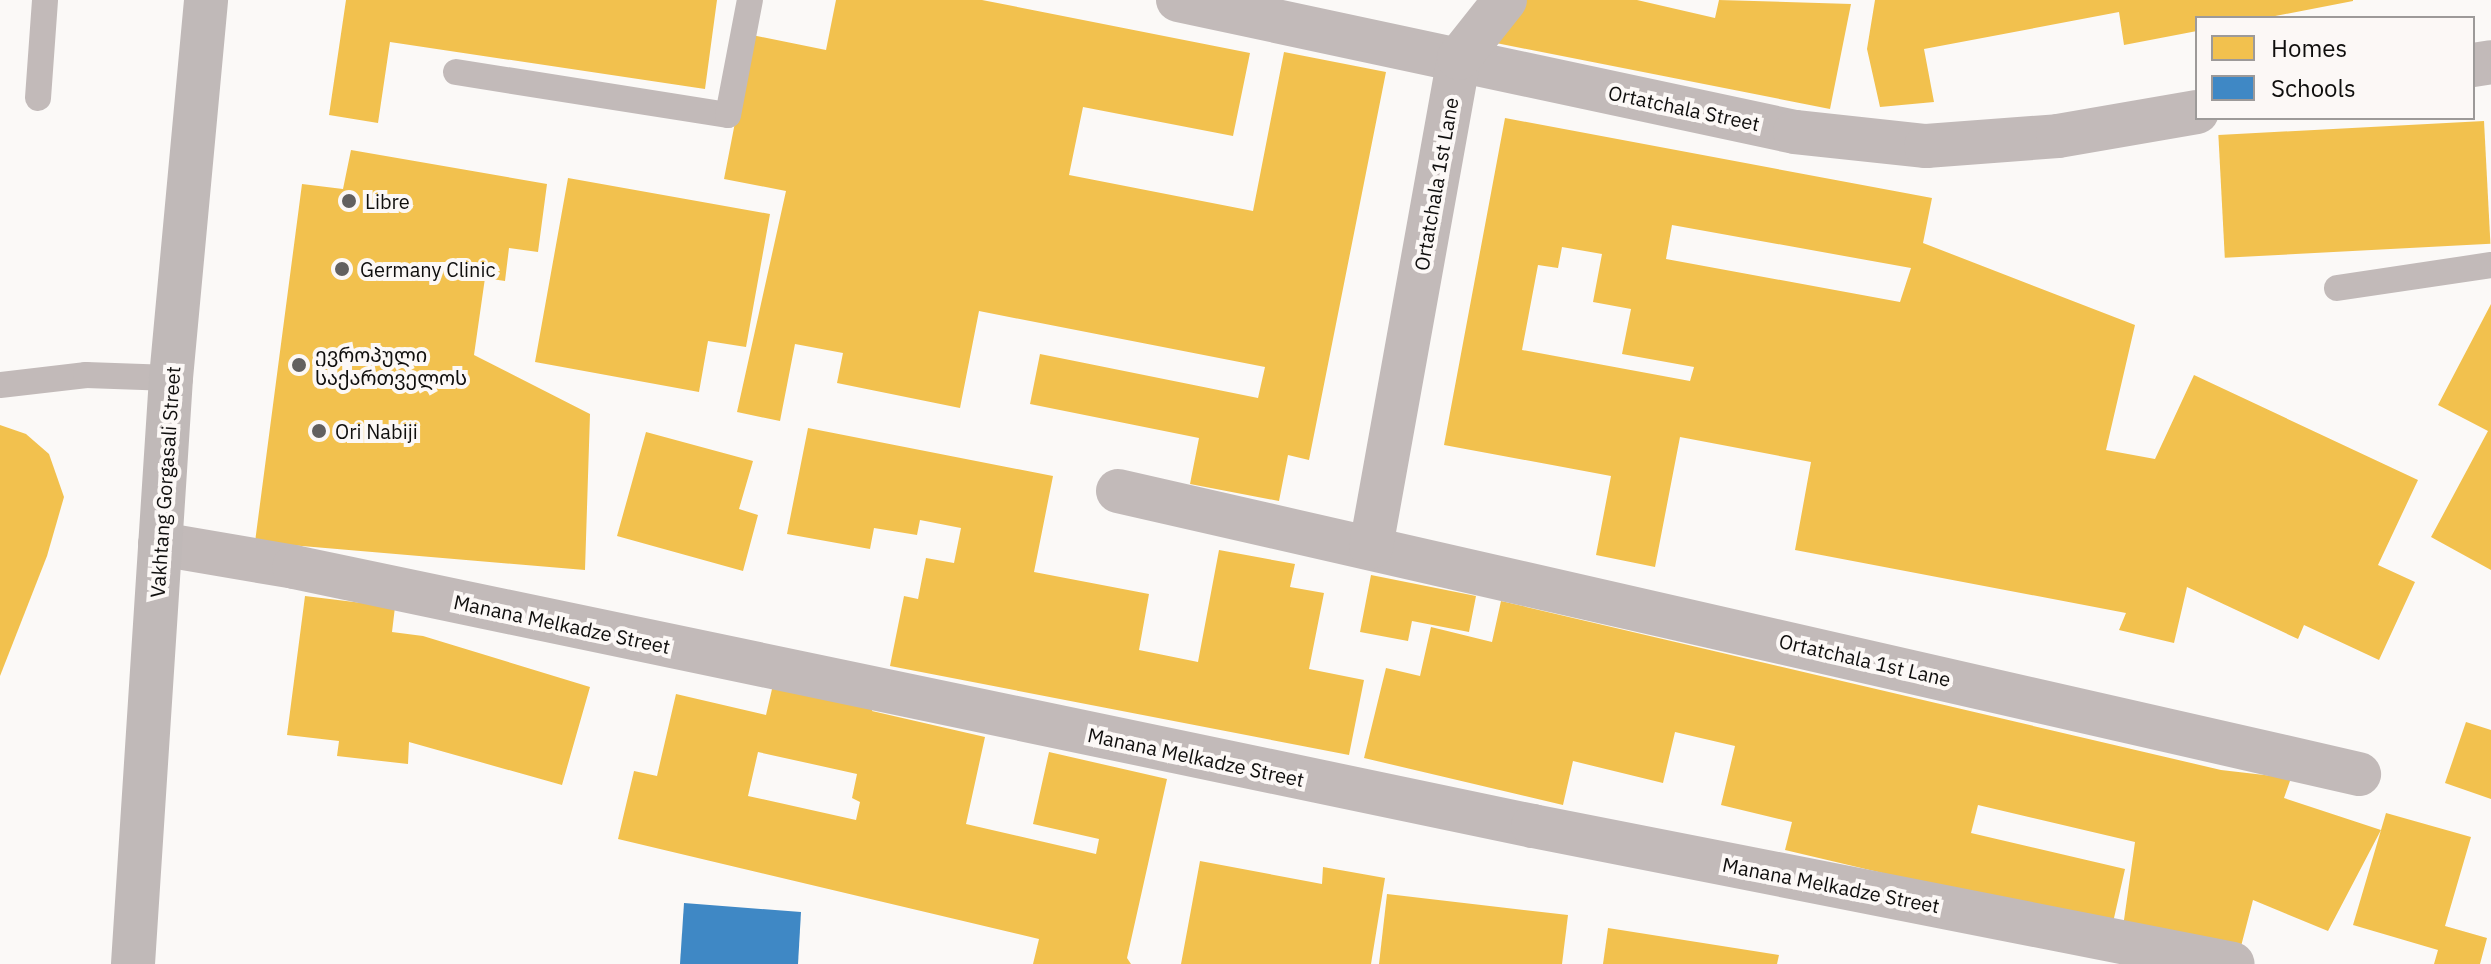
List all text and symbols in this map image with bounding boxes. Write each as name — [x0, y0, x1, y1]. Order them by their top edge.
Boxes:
legend — [2195, 16, 2475, 120]
text: Homes — [2271, 32, 2347, 64]
text: Schools — [2271, 72, 2356, 104]
street label: Ortatchala Street — [1606, 80, 1762, 136]
street label: Ortatchala 1st Lane — [1409, 95, 1463, 273]
place label: Libre — [365, 189, 410, 213]
marker: Libre — [340, 192, 358, 210]
place label: Germany Clinic — [360, 257, 496, 281]
marker: Germany Clinic — [331, 258, 353, 280]
place label: ევროპული საქართველოს — [315, 342, 467, 389]
marker: ევროპული საქართველოს — [290, 356, 308, 374]
street label: Vakhtang Gorgasali Street — [145, 365, 185, 599]
place label: Ori Nabiji — [335, 419, 418, 443]
marker: Ori Nabiji — [310, 422, 328, 440]
street label: Manana Melkadze Street — [452, 589, 672, 659]
street label: Ortatchala 1st Lane — [1777, 629, 1953, 691]
street label: Manana Melkadze Street — [1086, 722, 1306, 792]
street label: Manana Melkadze Street — [1720, 852, 1942, 918]

